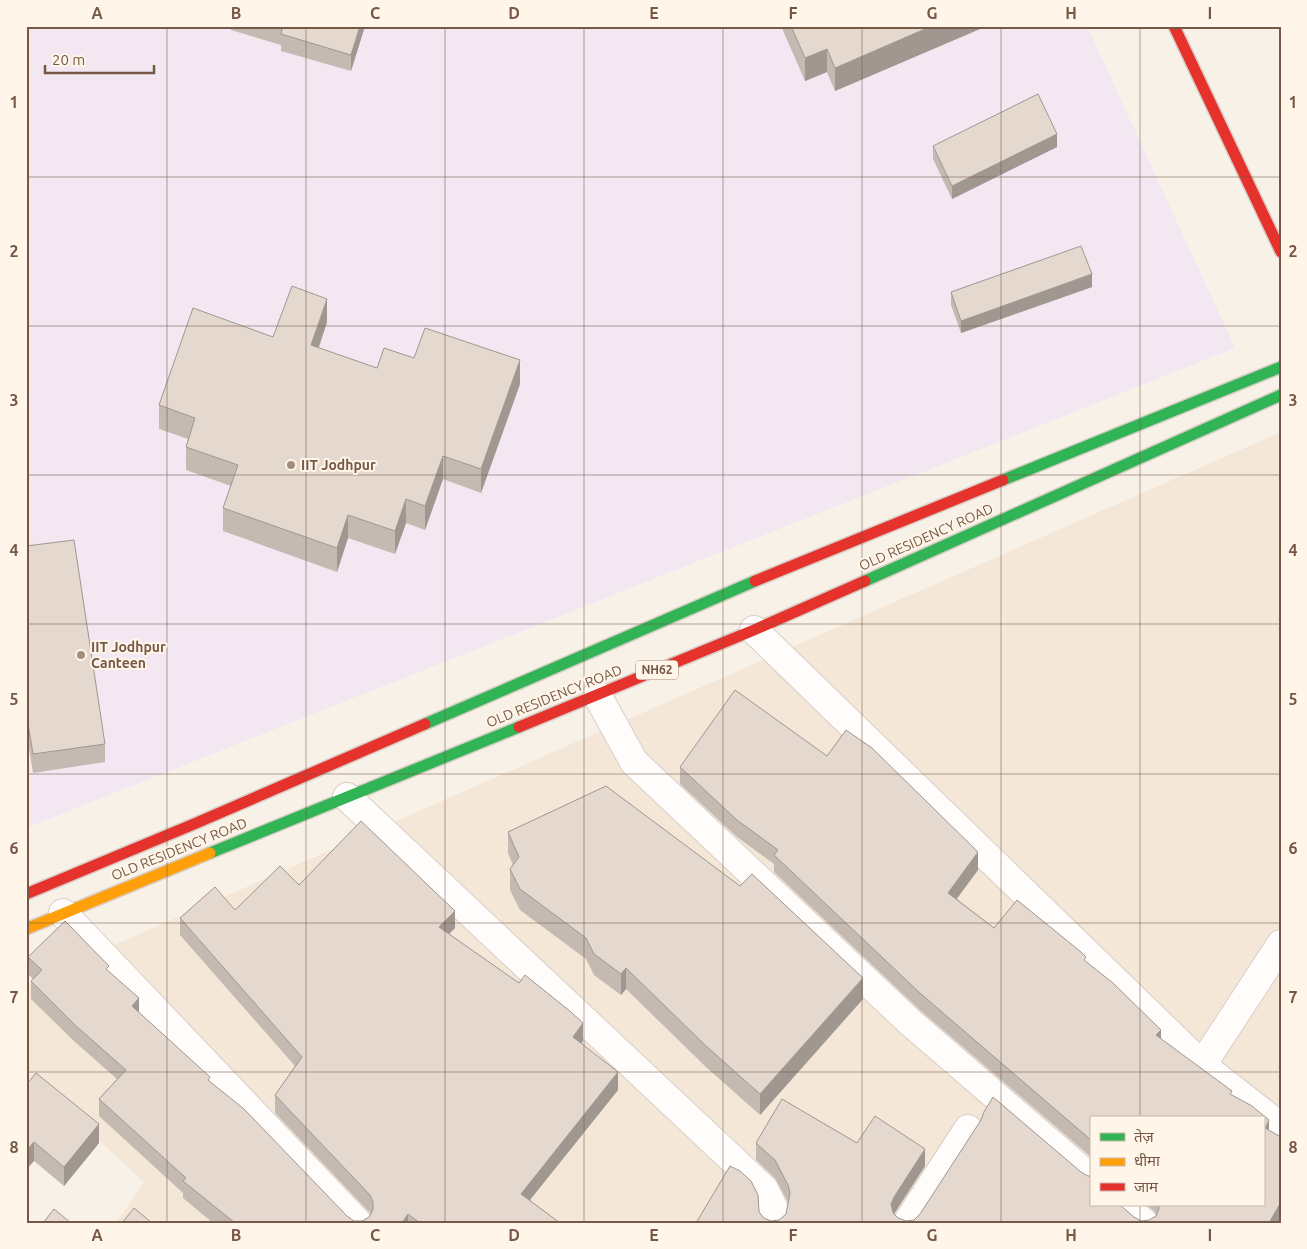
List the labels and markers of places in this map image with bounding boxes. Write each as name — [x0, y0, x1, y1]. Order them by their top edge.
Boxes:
place label: IIT Jodhpur — [301, 457, 376, 473]
marker: IIT Jodhpur — [285, 459, 297, 471]
place label: IIT Jodhpur Canteen — [91, 639, 166, 671]
marker: IIT Jodhpur Canteen — [75, 649, 87, 661]

